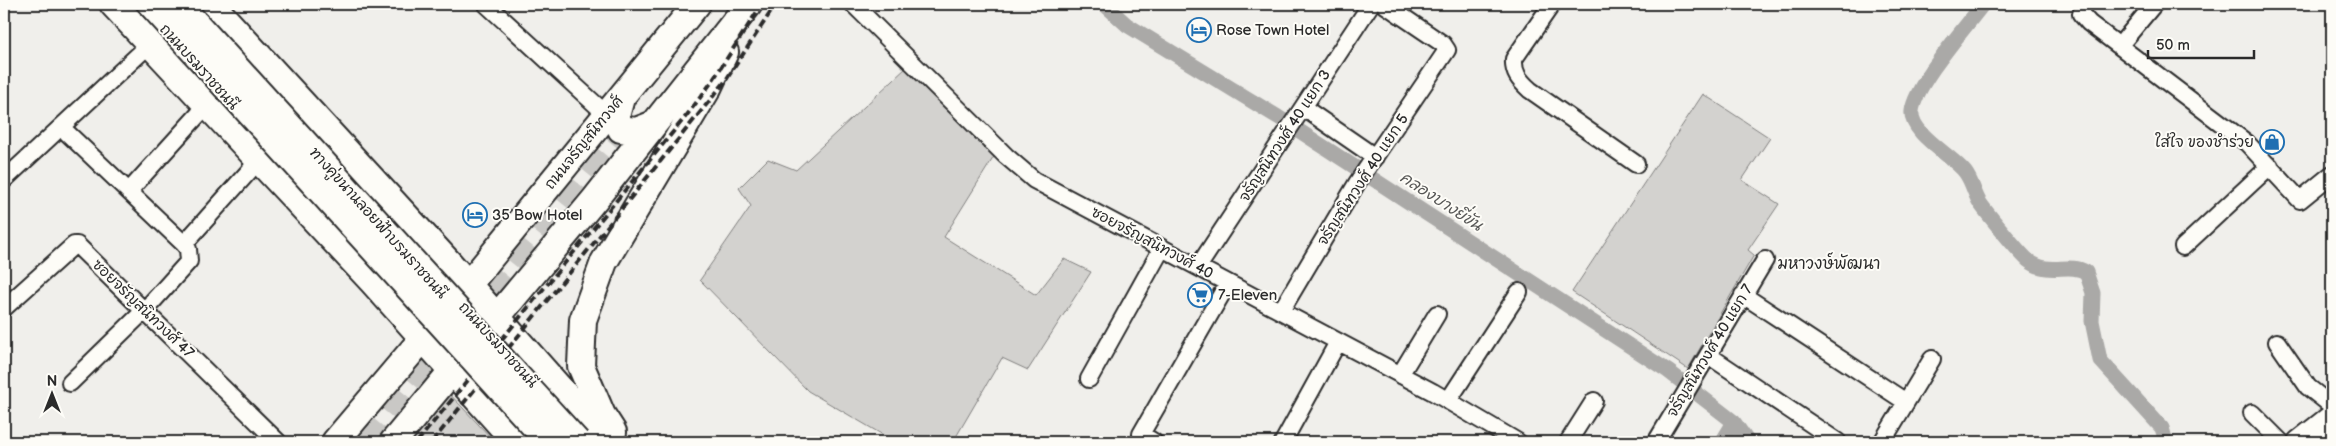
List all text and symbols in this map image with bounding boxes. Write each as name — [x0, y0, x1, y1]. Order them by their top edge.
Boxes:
hotel icon: Rose Town Hotel — [1186, 17, 1212, 43]
street label: ถนนบรมราชชนนี — [155, 20, 243, 114]
place label: Rose Town Hotel — [1216, 21, 1329, 40]
scale bar — [2148, 28, 2255, 60]
text: 50 m — [2156, 36, 2190, 55]
street label: จรัญสนิทวงศ์ 40 แยก 3 — [1234, 66, 1335, 206]
street label: ถนนจรัญสนิทวงศ์ — [540, 91, 628, 194]
street label: จรัญสนิทวงศ์ 40 แยก 5 — [1312, 110, 1413, 250]
shop icon: ใส่ใจ ของชำร่วย — [2259, 129, 2285, 155]
place label: ใส่ใจ ของชำร่วย — [2155, 132, 2254, 152]
street label: ทางคู่ขนานลอยฟ้าบรมราชชนนี — [304, 143, 452, 303]
water label: คลองบางยี่ขัน — [1396, 163, 1490, 236]
hotel icon: 35 Bow Hotel — [462, 202, 488, 228]
street label: ซอยจรัญสนิทวงศ์ 40 — [1088, 202, 1217, 283]
place label: 35 Bow Hotel — [492, 206, 582, 225]
district label: มหาวงษ์พัฒนา — [1778, 252, 1880, 274]
street label: ซอยจรัญสนิทวงศ์ 47 — [88, 255, 199, 363]
street label: จรัญสนิทวงศ์ 40 แยก 7 — [1662, 280, 1758, 421]
supermarket icon: 7-Eleven — [1187, 282, 1213, 308]
place label: 7-Eleven — [1218, 286, 1277, 305]
street label: ถนนบรมราชชนนี — [454, 298, 542, 392]
north arrow — [28, 368, 78, 418]
text: N — [47, 373, 57, 390]

